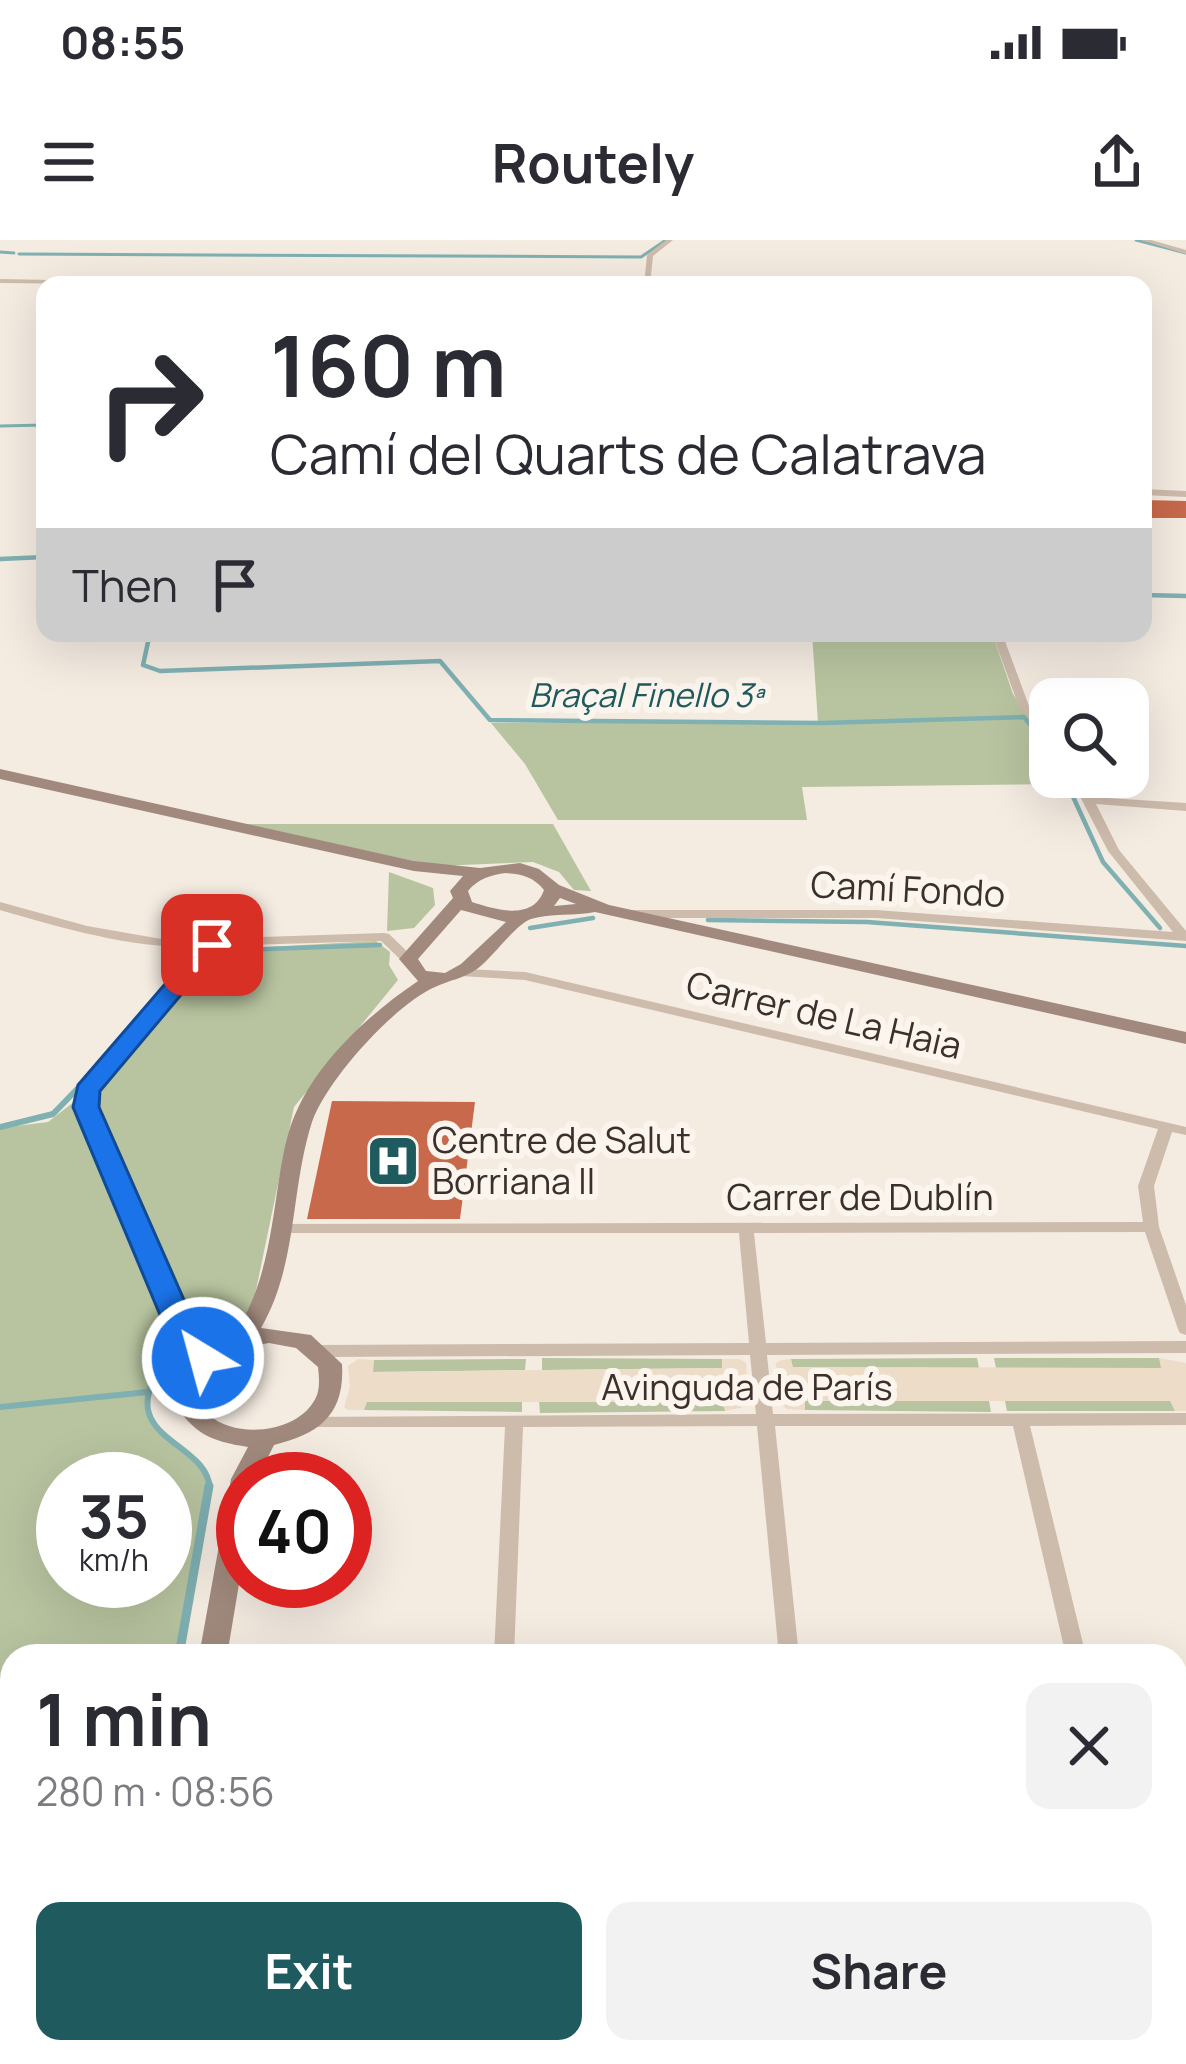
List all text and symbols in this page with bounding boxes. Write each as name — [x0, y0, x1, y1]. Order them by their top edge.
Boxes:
text: 08:55 — [60, 11, 185, 73]
text: Routely — [492, 125, 694, 199]
icon: menu — [36, 129, 102, 195]
icon: share — [1084, 129, 1150, 195]
text: 160 m — [270, 307, 507, 422]
icon: right — [72, 324, 228, 480]
text: Camí del Quarts de Calatrava — [270, 416, 987, 490]
icon: arrive — [202, 552, 268, 618]
text: Then — [72, 554, 178, 616]
water label: Braçal Finello 3ª — [529, 672, 766, 717]
map controls — [1029, 678, 1149, 798]
button: search — [1029, 678, 1149, 798]
street label: Camí Fondo — [810, 859, 1007, 918]
pin — [161, 894, 263, 996]
icon: arrive — [179, 912, 245, 978]
street label: Carrer de La Haia — [682, 959, 966, 1070]
place label: Centre de Salut Borriana II — [432, 1115, 691, 1205]
hospital icon: Centre de Salut Borriana II — [365, 1133, 421, 1189]
street label: Carrer de Dublín — [726, 1172, 994, 1221]
position arrow — [140, 1295, 266, 1421]
street label: Avinguda de París — [601, 1362, 893, 1411]
speed limit sign: 40 — [216, 1452, 372, 1608]
text: 35 — [79, 1474, 149, 1556]
text: km/h — [79, 1539, 149, 1580]
text: 1 min — [36, 1669, 212, 1768]
button: close — [1026, 1683, 1152, 1809]
text: 280 m · 08:56 — [36, 1764, 275, 1818]
button: Exit — [36, 1902, 582, 2040]
button: Share — [606, 1902, 1152, 2040]

